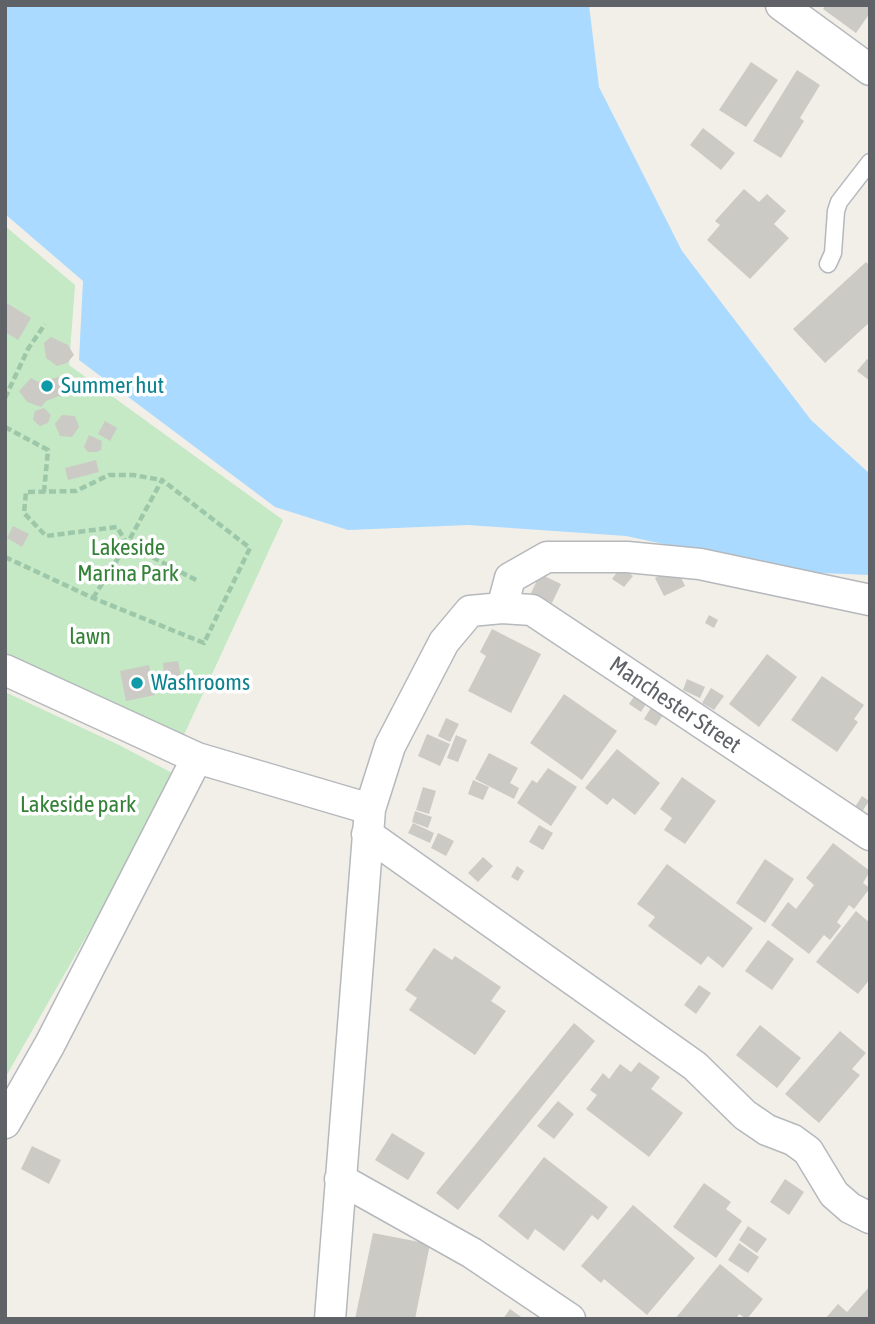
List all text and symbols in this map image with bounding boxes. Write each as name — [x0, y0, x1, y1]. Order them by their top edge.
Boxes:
place label: Summer hut — [61, 372, 164, 400]
marker: Summer hut — [39, 378, 55, 394]
park label: Lakeside Marina Park — [77, 534, 179, 588]
park label: lawn — [69, 623, 111, 651]
street label: Manchester Street — [604, 651, 746, 759]
place label: Washrooms — [151, 669, 250, 697]
marker: Washrooms — [129, 675, 145, 691]
park label: Lakeside park — [20, 791, 136, 819]

